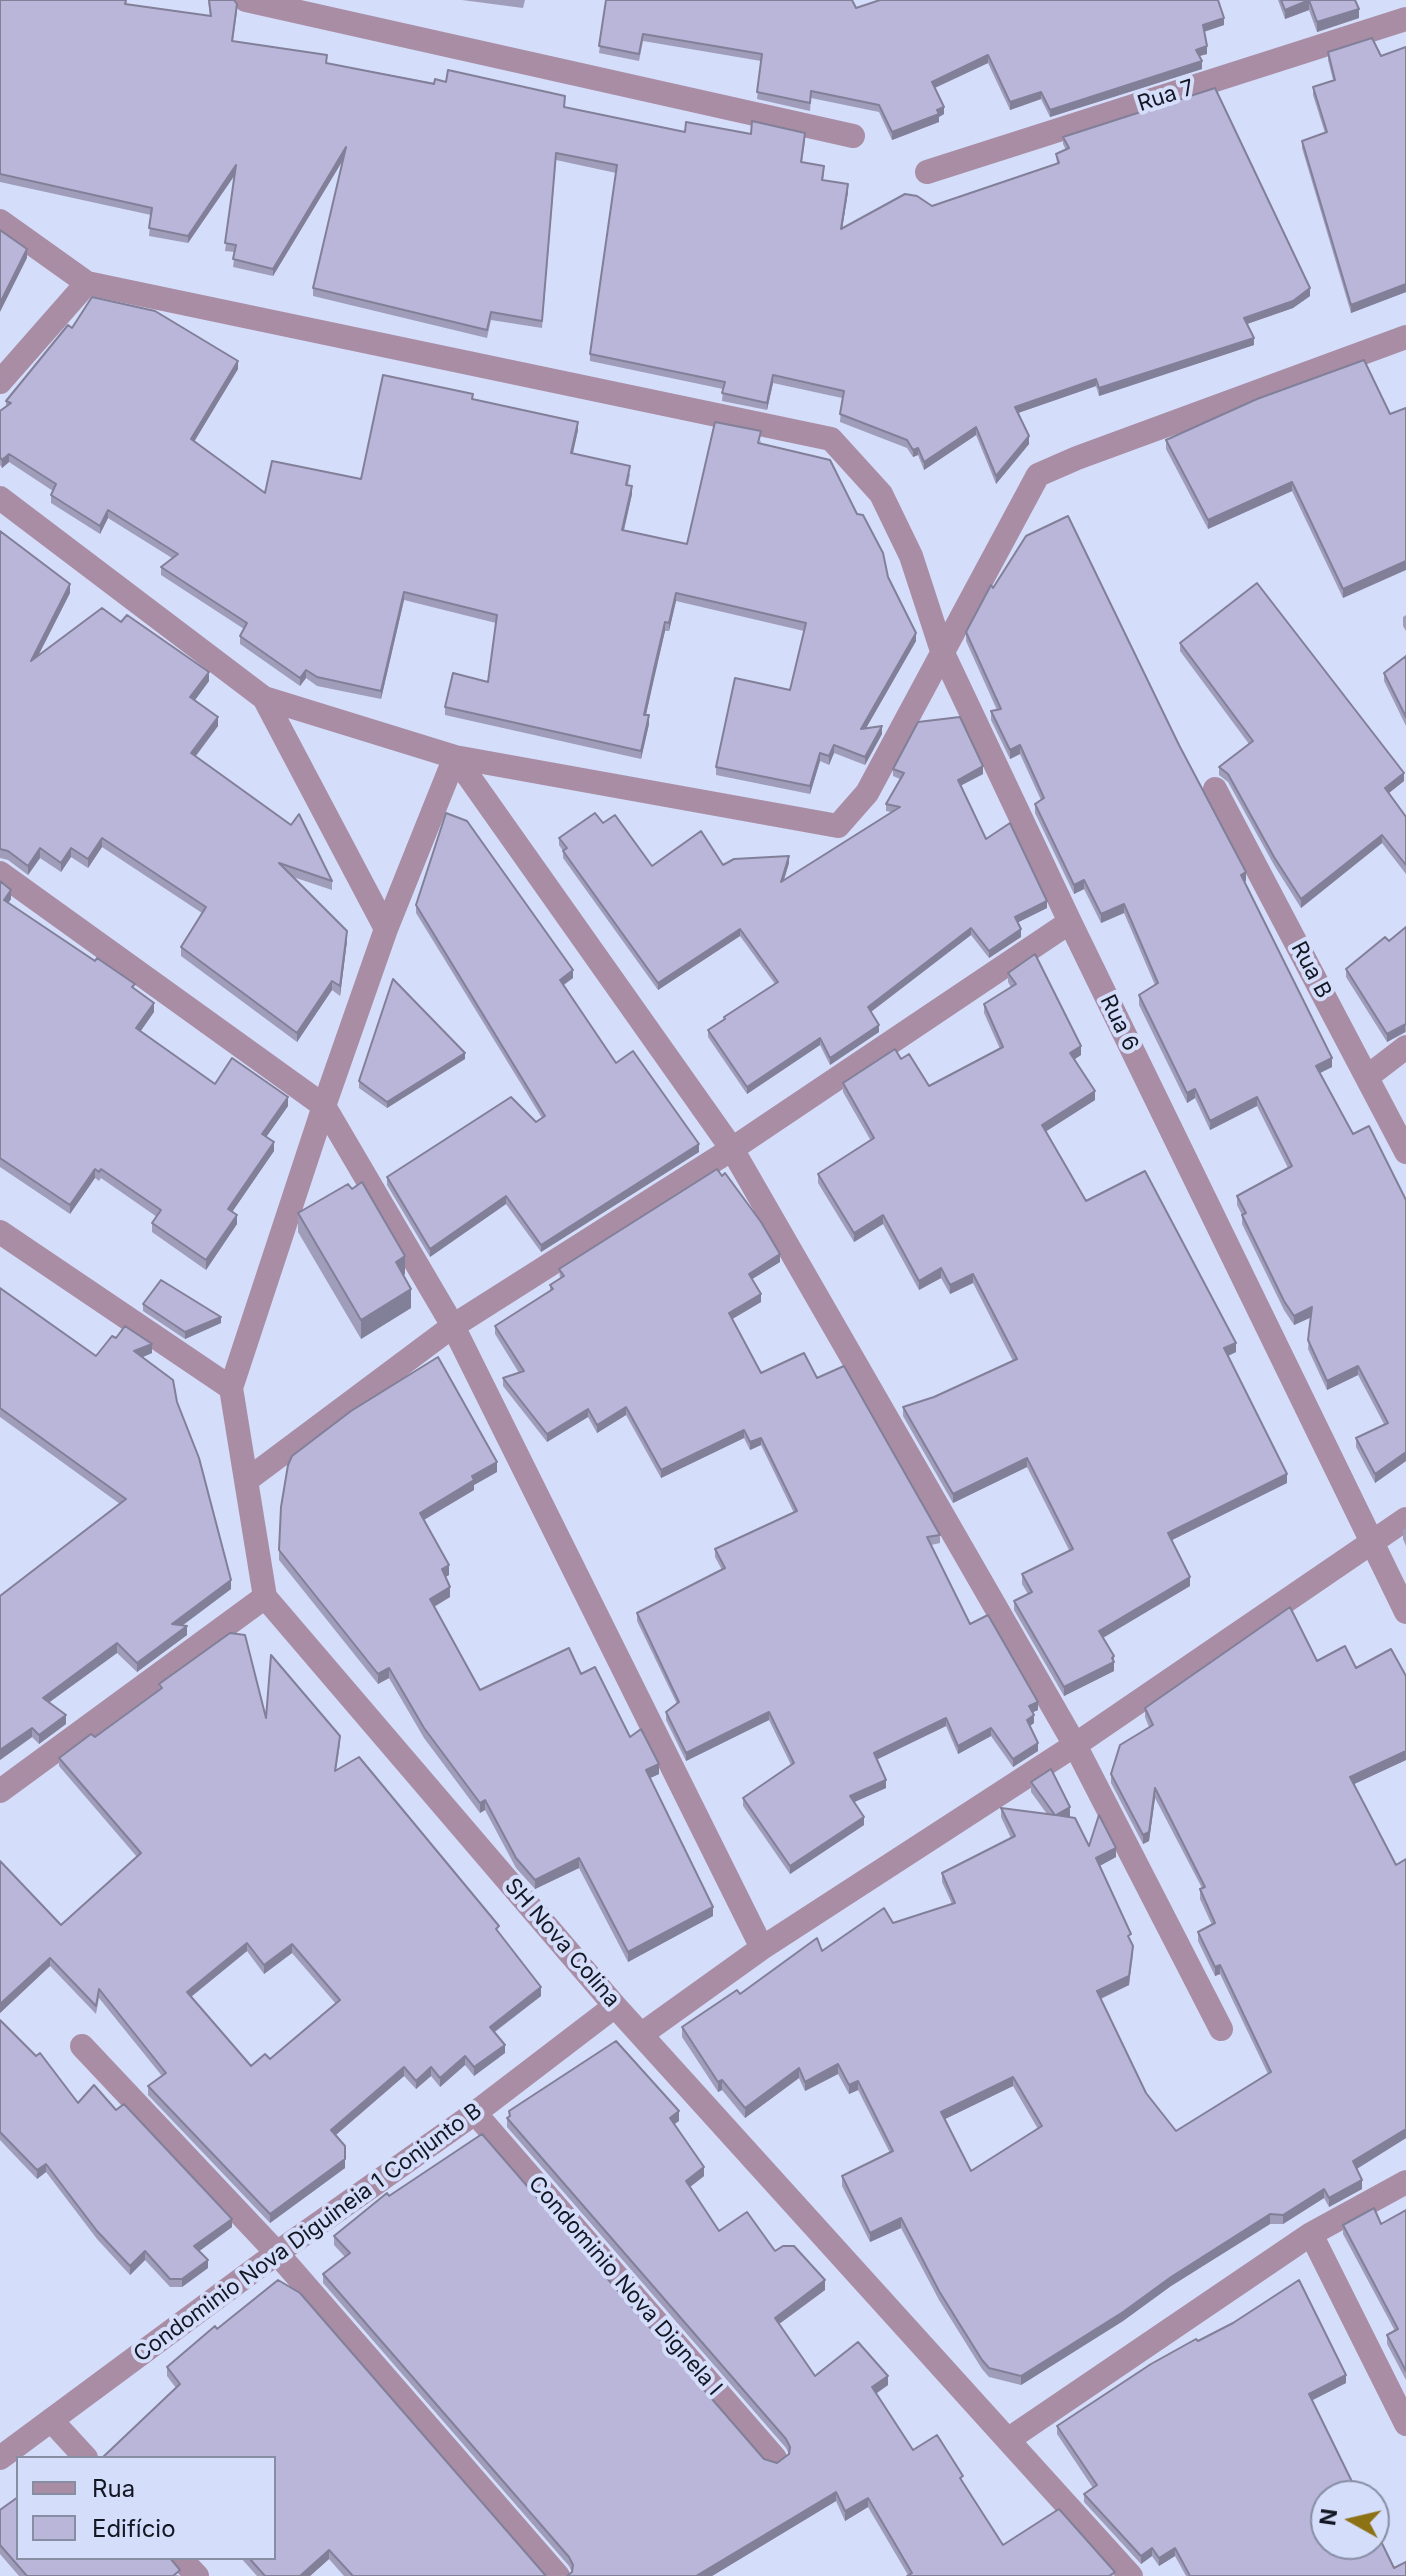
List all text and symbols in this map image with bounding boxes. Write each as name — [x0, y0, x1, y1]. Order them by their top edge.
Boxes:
street label: Rua 7 — [1134, 74, 1198, 118]
street label: Rua B — [1285, 937, 1337, 1003]
street label: Rua 6 — [1094, 991, 1144, 1055]
street label: SH Nova Colina — [499, 1873, 625, 2013]
street label: Condominio Nova Diguineia 1 Conjunto B — [129, 2098, 487, 2368]
street label: Condominio Nova Dignela I — [523, 2171, 727, 2401]
legend — [16, 2456, 276, 2560]
text: Rua — [92, 2474, 135, 2503]
north arrow — [1310, 2480, 1390, 2560]
text: N — [1314, 2507, 1342, 2527]
text: Edifício — [92, 2514, 176, 2543]

